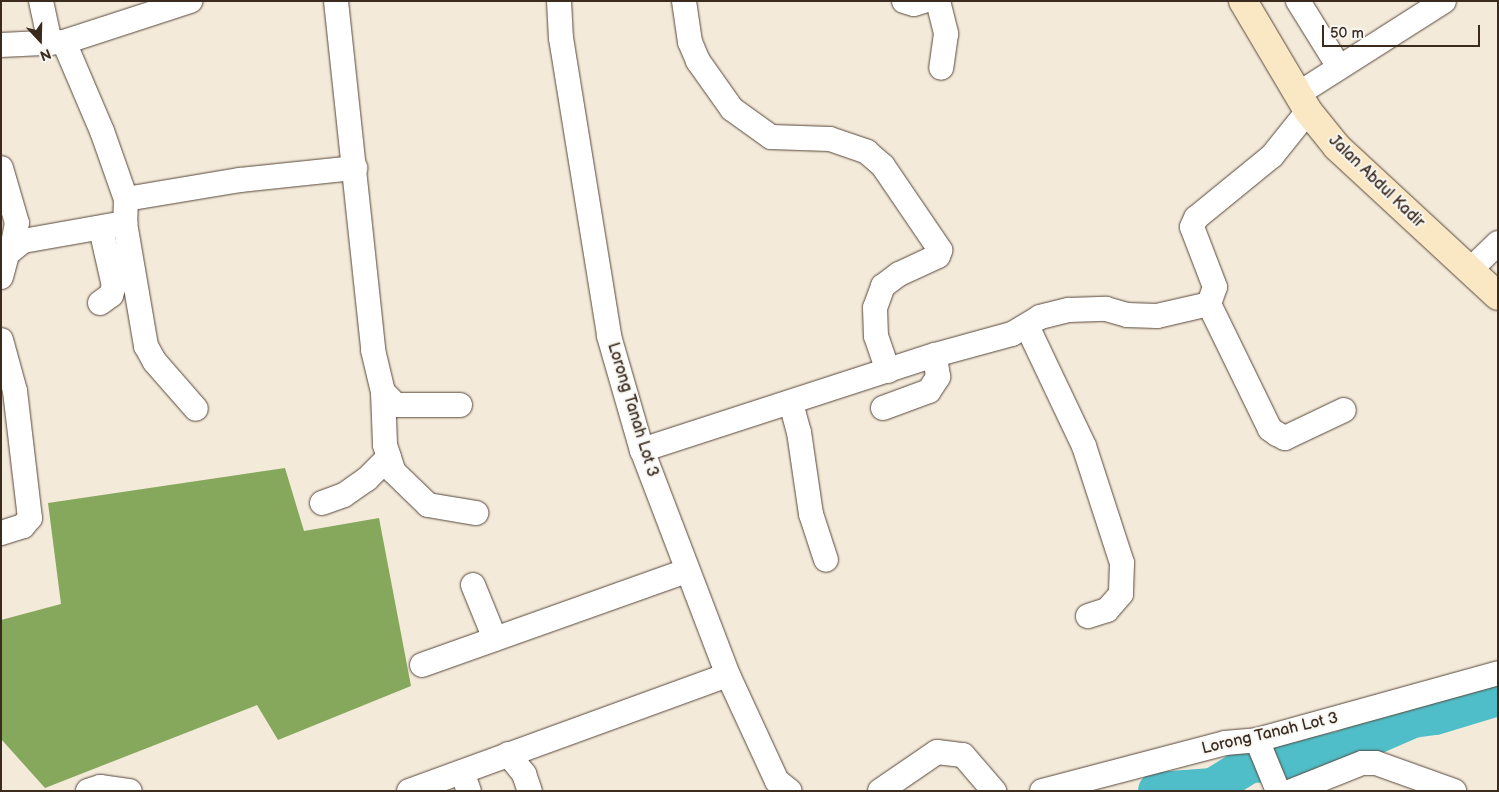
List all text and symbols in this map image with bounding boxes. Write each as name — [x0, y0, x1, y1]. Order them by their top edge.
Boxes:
north arrow — [15, 15, 65, 65]
scale bar — [1324, 15, 1482, 47]
text: 50 m — [1330, 24, 1364, 43]
text: N — [38, 45, 54, 64]
street label: Jalan Abdul Kadir — [1324, 131, 1428, 233]
street label: Lorong Tanah Lot 3 — [602, 340, 662, 480]
street label: Lorong Tanah Lot 3 — [1200, 709, 1340, 759]

